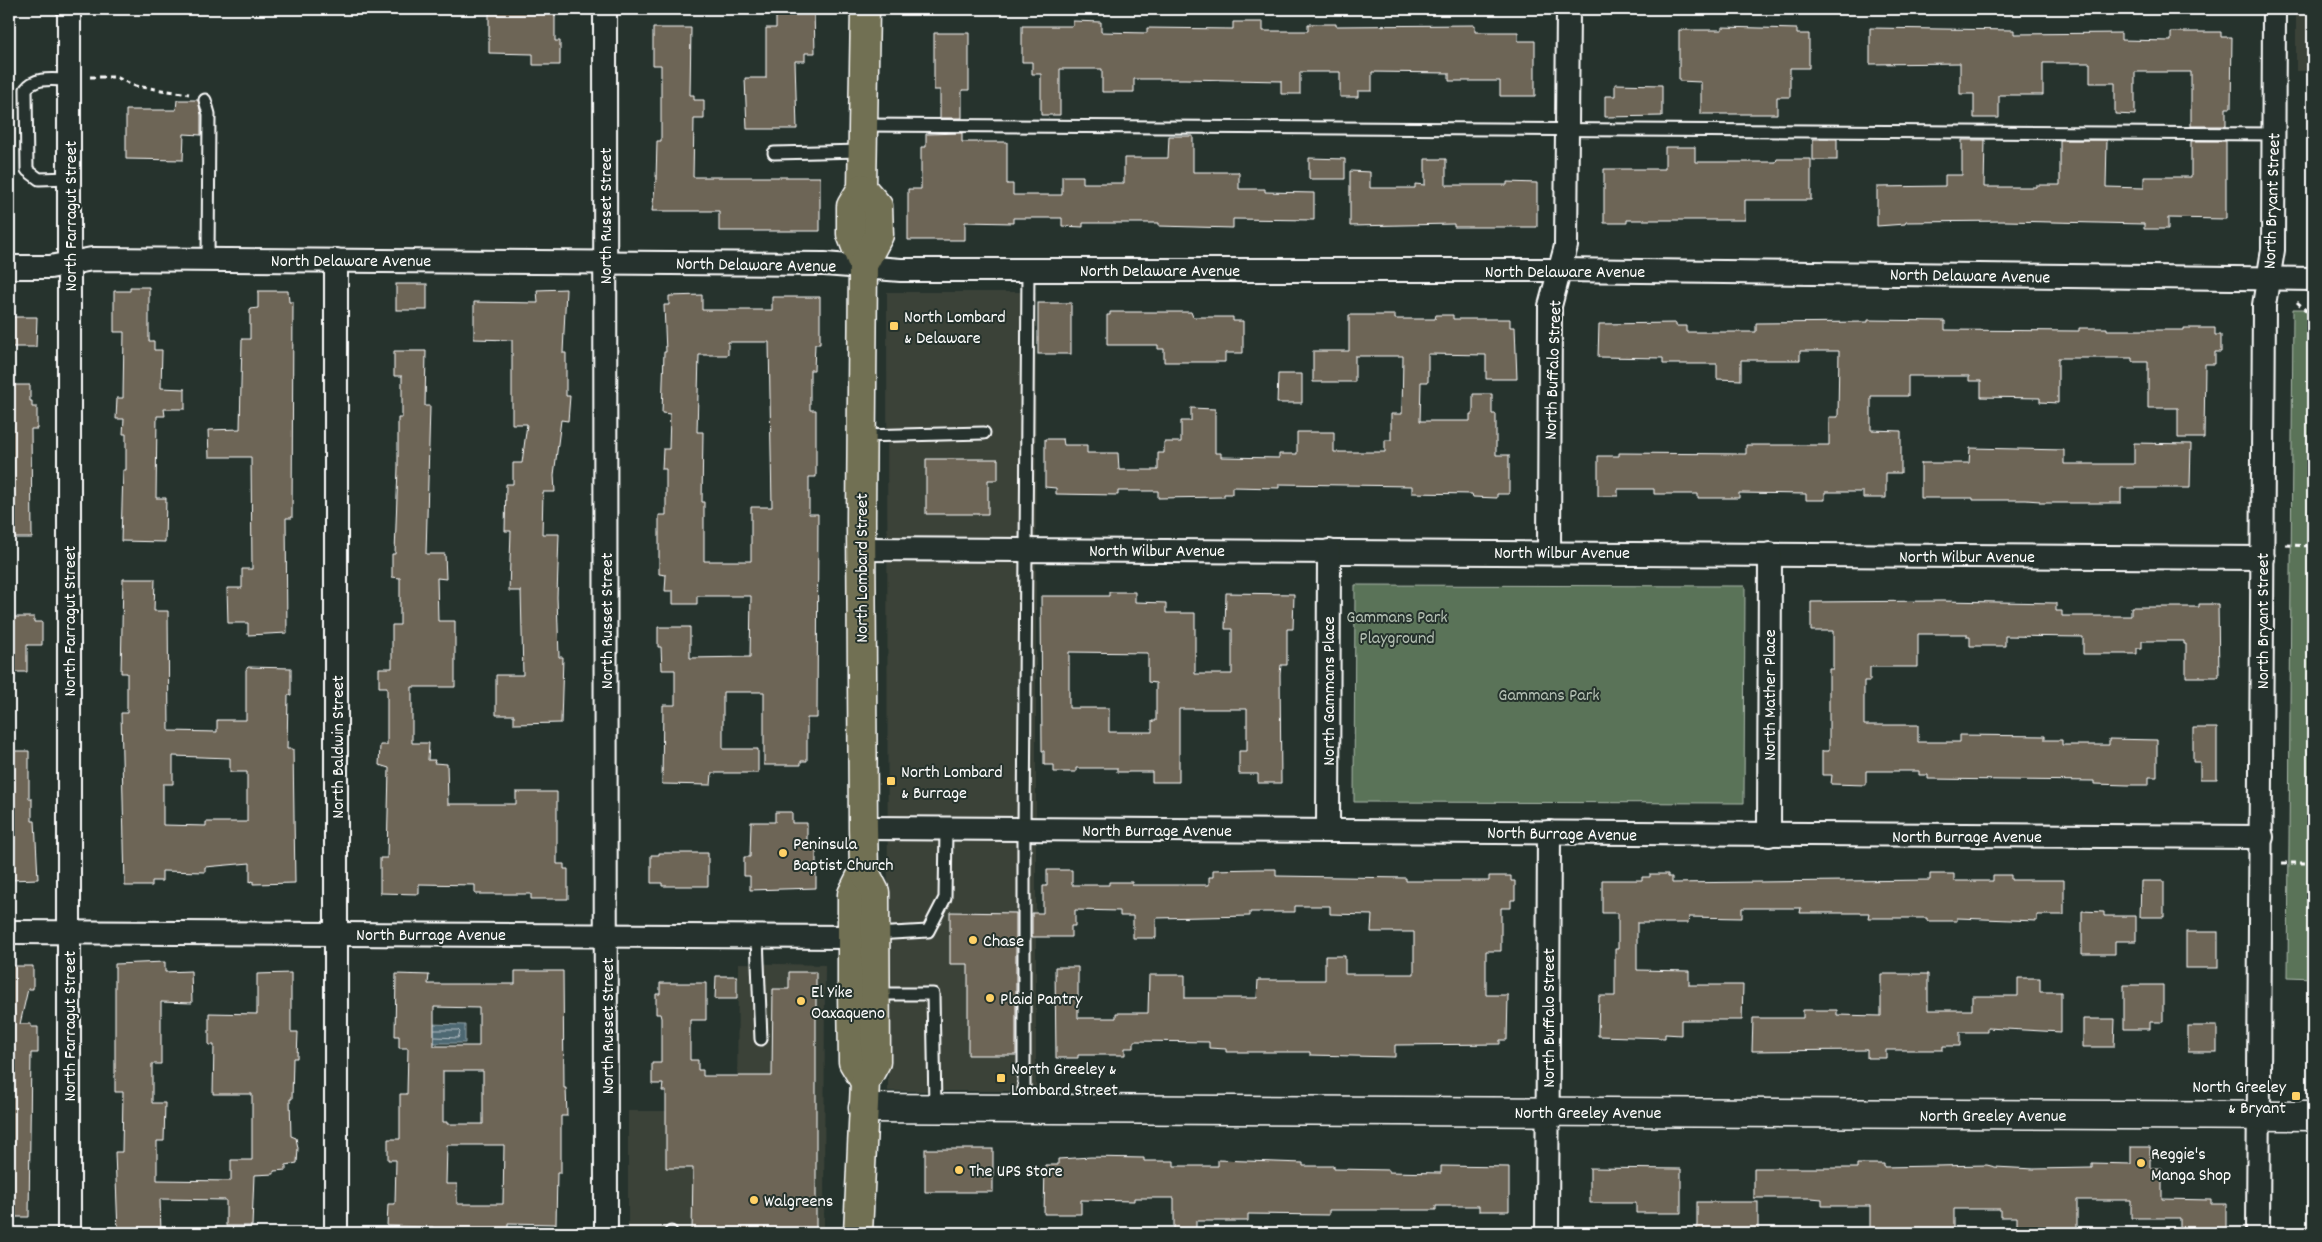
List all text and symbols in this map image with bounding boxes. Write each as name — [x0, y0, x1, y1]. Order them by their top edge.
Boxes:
street label: North Bryant Street — [2259, 132, 2288, 270]
street label: North Farragut Street — [60, 140, 85, 292]
street label: North Russet Street — [595, 147, 620, 284]
street label: North Delaware Avenue — [271, 250, 431, 275]
street label: North Delaware Avenue — [675, 253, 836, 280]
street label: North Delaware Avenue — [1080, 260, 1240, 285]
street label: North Delaware Avenue — [1485, 261, 1645, 286]
street label: North Delaware Avenue — [1889, 264, 2050, 291]
street label: North Buffalo Street — [1540, 300, 1569, 440]
place label: North Lombard & Delaware — [904, 306, 1006, 352]
marker: North Lombard & Delaware — [888, 320, 900, 332]
street label: North Lombard Street — [851, 493, 876, 643]
street label: North Wilbur Avenue — [1089, 540, 1225, 565]
street label: North Wilbur Avenue — [1494, 542, 1630, 567]
street label: North Farragut Street — [59, 545, 84, 697]
street label: North Wilbur Avenue — [1899, 546, 2035, 571]
street label: North Russet Street — [596, 552, 621, 689]
street label: North Bryant Street — [2252, 552, 2277, 689]
park label: Gammans Park Playground — [1346, 606, 1448, 652]
street label: North Gammans Place — [1318, 616, 1343, 766]
street label: North Mather Place — [1759, 629, 1784, 761]
street label: North Baldwin Street — [327, 675, 352, 819]
park label: Gammans Park — [1498, 684, 1600, 709]
place label: North Lombard & Burrage — [901, 761, 1003, 807]
marker: North Lombard & Burrage — [885, 775, 897, 787]
street label: North Burrage Avenue — [1082, 820, 1232, 845]
street label: North Burrage Avenue — [1487, 822, 1637, 849]
street label: North Burrage Avenue — [1892, 826, 2042, 851]
place label: Peninsula Baptist Church — [793, 833, 894, 879]
marker: Peninsula Baptist Church — [777, 847, 789, 859]
street label: North Burrage Avenue — [356, 924, 506, 949]
place label: Chase — [983, 930, 1024, 955]
marker: Chase — [967, 934, 979, 946]
street label: North Buffalo Street — [1538, 948, 1563, 1088]
street label: North Farragut Street — [59, 950, 84, 1102]
street label: North Russet Street — [597, 957, 622, 1094]
place label: El Yike Oaxaqueno — [811, 981, 885, 1027]
place label: Plaid Pantry — [1000, 988, 1083, 1013]
marker: Plaid Pantry — [984, 992, 996, 1004]
marker: El Yike Oaxaqueno — [795, 995, 807, 1007]
place label: North Greeley & Lombard Street — [1011, 1058, 1118, 1104]
marker: North Greeley & Lombard Street — [995, 1072, 1007, 1084]
place label: North Greeley & Bryant — [2192, 1076, 2287, 1122]
marker: North Greeley & Bryant — [2290, 1090, 2302, 1102]
street label: North Greeley Avenue — [1514, 1102, 1662, 1127]
street label: North Greeley Avenue — [1919, 1105, 2067, 1130]
place label: Reggie's Manga Shop — [2151, 1143, 2231, 1189]
marker: Reggie's Manga Shop — [2135, 1157, 2147, 1169]
place label: The UPS Store — [969, 1160, 1063, 1185]
marker: The UPS Store — [953, 1164, 965, 1176]
place label: Walgreens — [764, 1190, 833, 1215]
marker: Walgreens — [748, 1194, 760, 1206]

